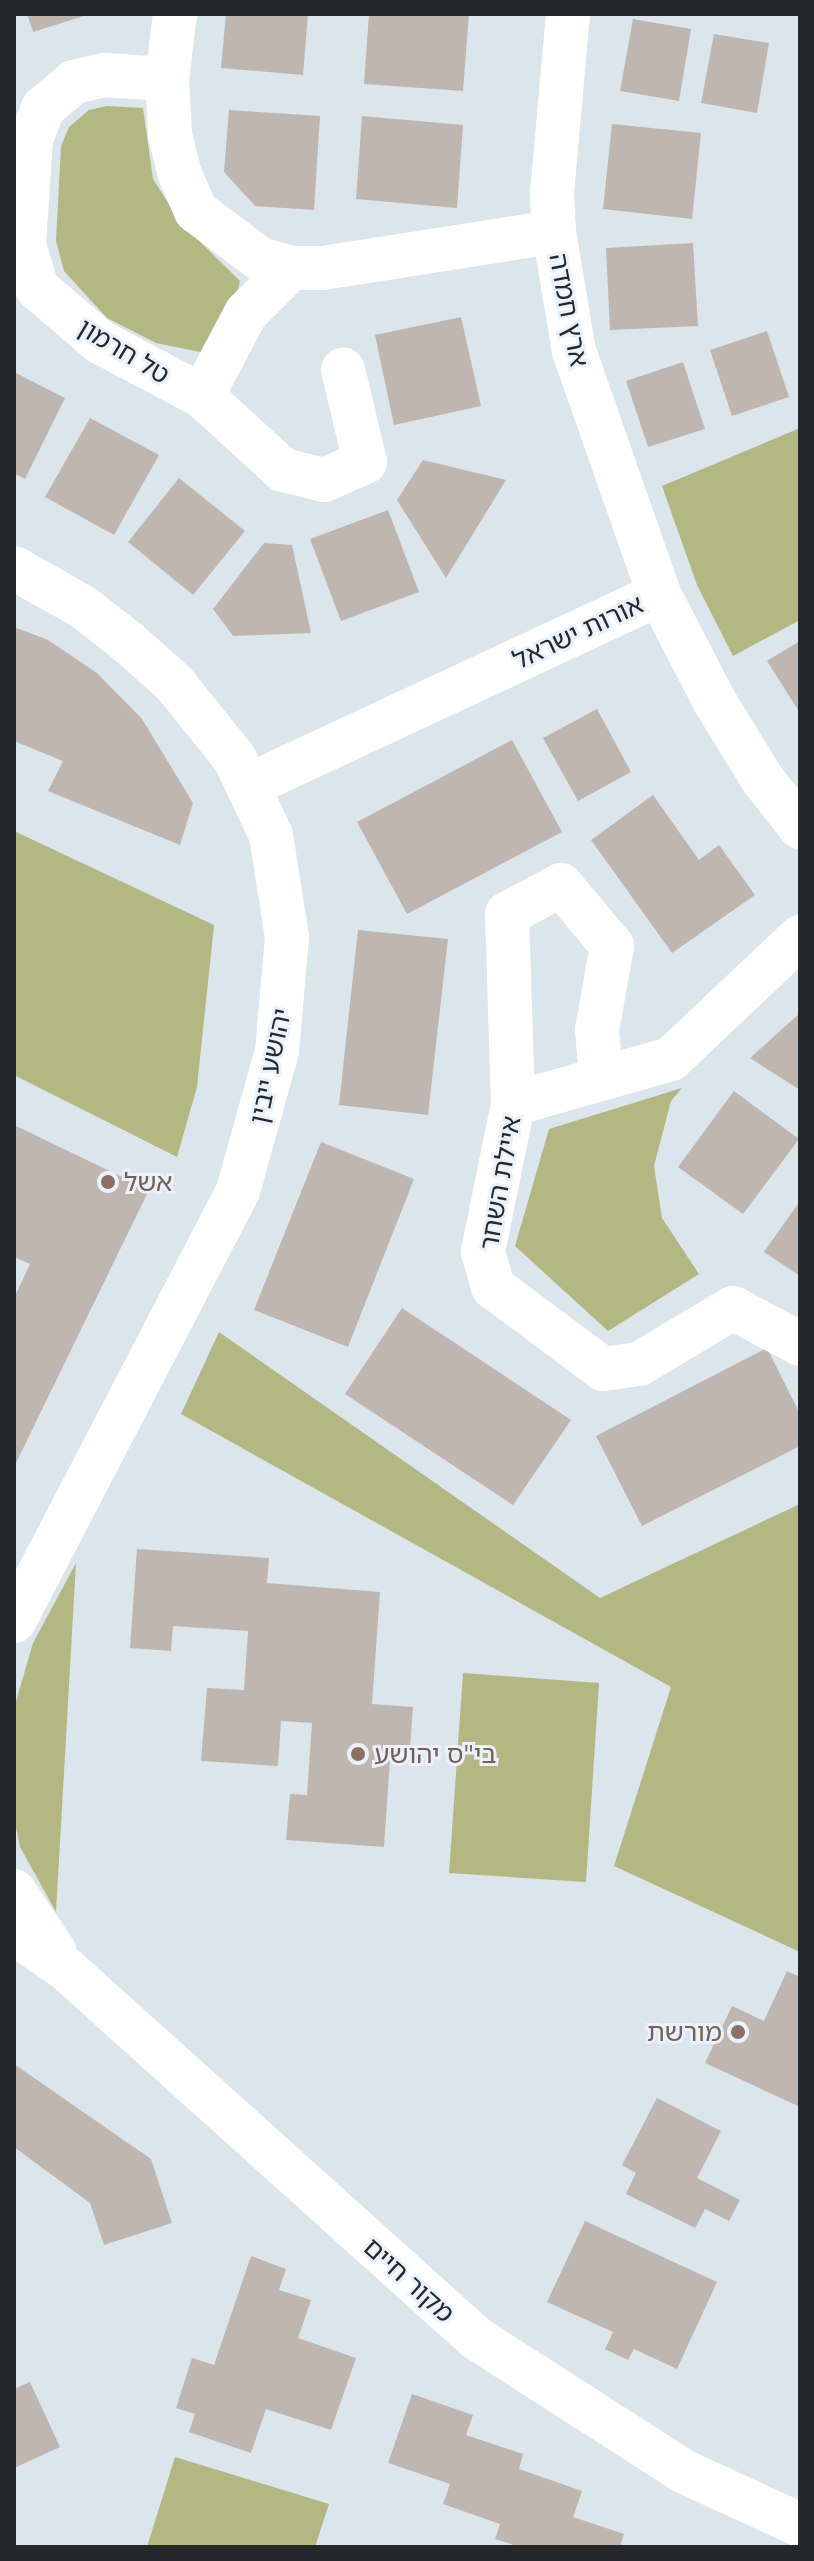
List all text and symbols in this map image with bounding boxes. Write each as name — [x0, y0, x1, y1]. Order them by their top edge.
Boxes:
street label: ארץ חמדה — [543, 251, 595, 369]
street label: טל חרמון — [73, 312, 175, 390]
street label: אורות ישראל — [508, 588, 648, 676]
street label: יהושע ייבין — [243, 1005, 297, 1127]
street label: איילת השחר — [473, 1114, 527, 1252]
place label: אשל — [124, 1166, 172, 1198]
marker: אשל — [99, 1173, 117, 1191]
place label: בי"ס יהושע — [374, 1738, 496, 1770]
marker: בי"ס יהושע — [349, 1745, 367, 1763]
place label: מורשת — [647, 2016, 722, 2048]
marker: מורשת — [729, 2023, 747, 2041]
street label: מקור חיים — [357, 2231, 461, 2329]

